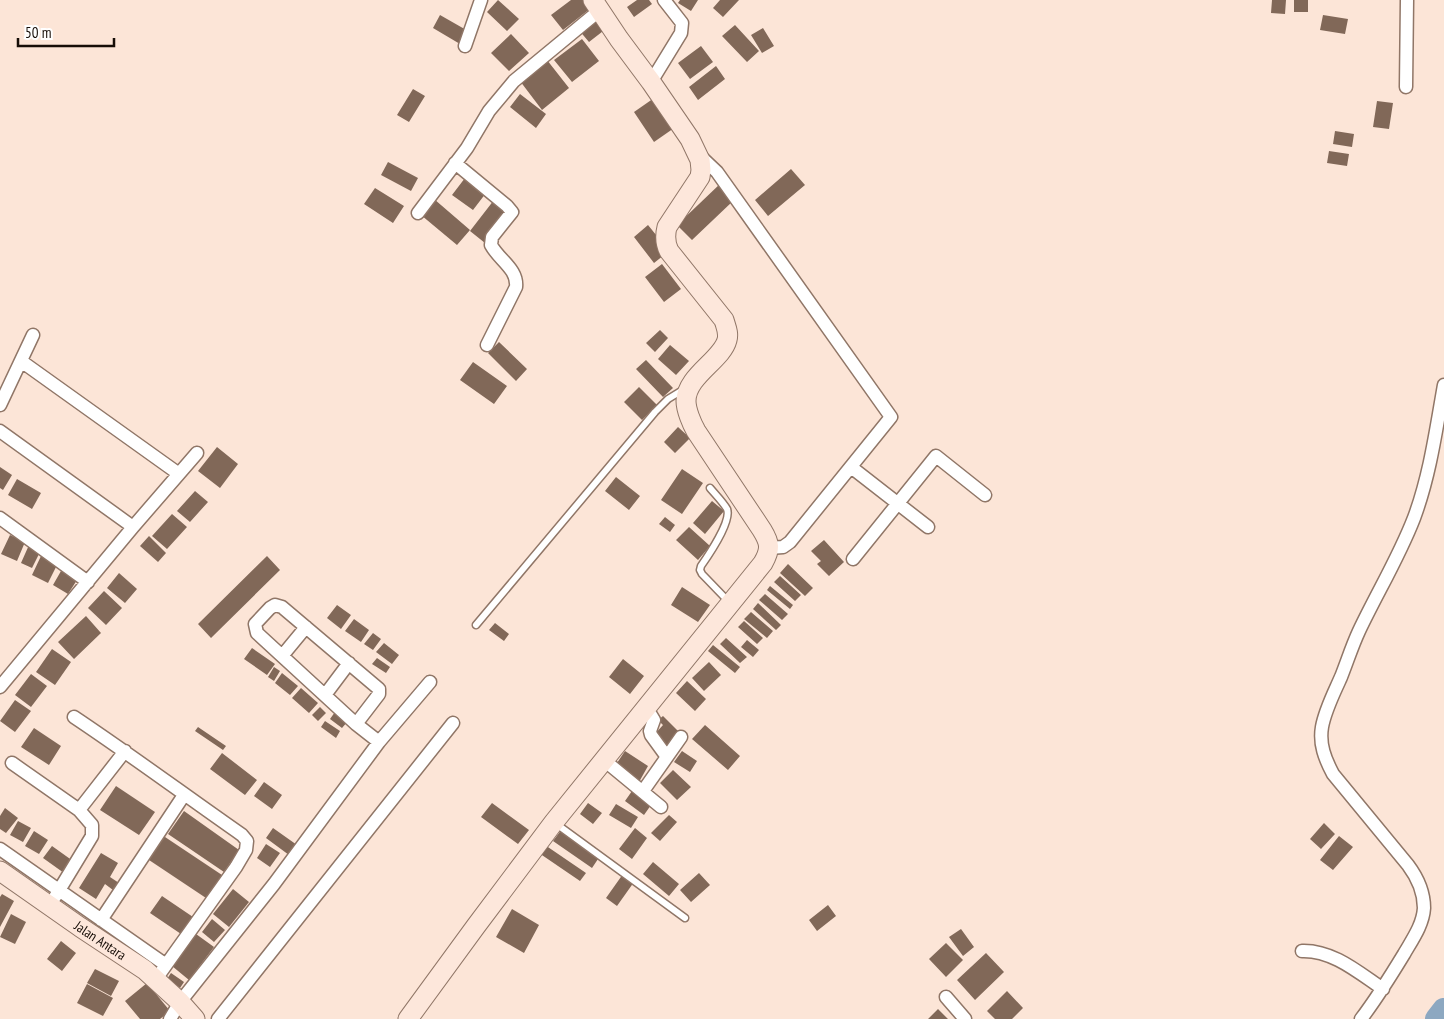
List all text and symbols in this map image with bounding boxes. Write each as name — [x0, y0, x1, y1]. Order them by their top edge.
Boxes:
scale bar — [18, 15, 114, 47]
text: 50 m — [25, 23, 51, 42]
street label: Jalan Antara — [70, 916, 130, 964]

